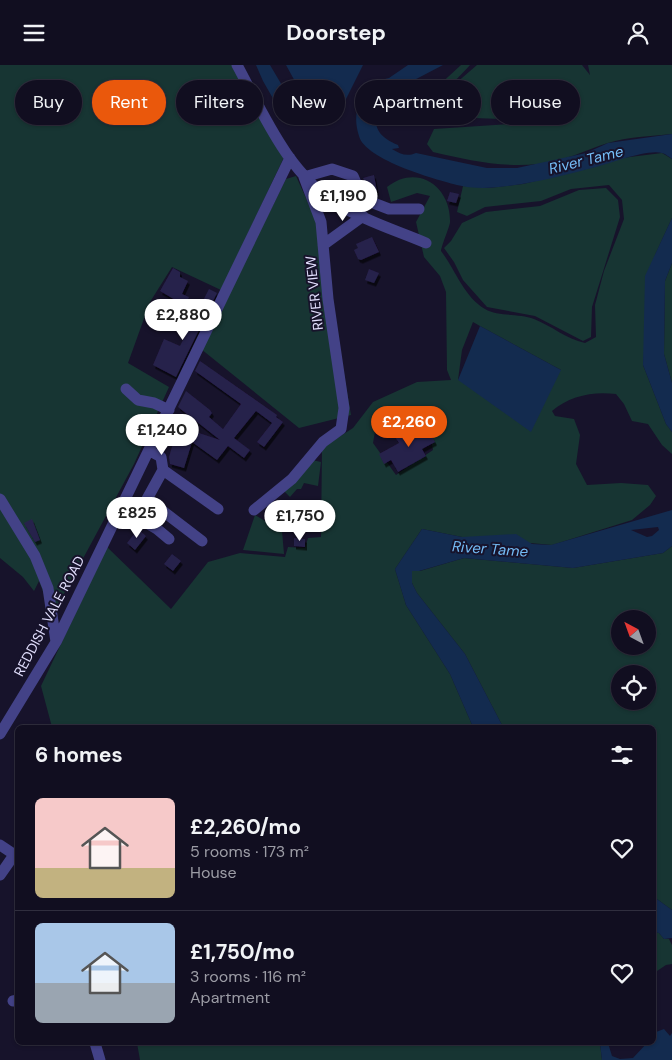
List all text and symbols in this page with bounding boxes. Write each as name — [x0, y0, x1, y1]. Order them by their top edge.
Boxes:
text: Doorstep — [286, 18, 386, 47]
icon: menu — [20, 19, 48, 47]
icon: person — [624, 19, 652, 47]
chip: Buy — [15, 80, 82, 125]
chip: Rent — [92, 80, 166, 125]
chip: Filters — [176, 80, 263, 125]
chip: New — [273, 80, 345, 125]
chip: Apartment — [355, 80, 481, 125]
chip: House — [491, 80, 580, 125]
water label: River Tame — [547, 141, 626, 179]
pin: £1,190 — [302, 179, 384, 222]
text: £1,190 — [319, 185, 367, 206]
street label: RIVER VIEW — [301, 254, 327, 331]
pin: £2,880 — [142, 299, 224, 341]
text: £2,880 — [156, 304, 210, 325]
pin: £2,260 — [368, 405, 450, 448]
text: £2,260 — [382, 411, 436, 432]
pin: £1,240 — [121, 413, 203, 456]
text: £1,240 — [137, 419, 187, 440]
pin: £825 — [107, 497, 167, 539]
pin: £1,750 — [259, 499, 341, 542]
text: £825 — [117, 502, 157, 523]
text: £1,750 — [275, 505, 325, 526]
water label: River Tame — [451, 536, 529, 562]
street label: REDDISH VALE ROAD — [10, 553, 88, 679]
north arrow — [611, 610, 656, 655]
map controls — [611, 610, 656, 710]
button: locate — [611, 665, 656, 710]
text: 6 homes — [35, 741, 123, 769]
icon: filters — [608, 741, 636, 769]
text: £2,260/mo — [190, 813, 301, 841]
icon: home — [75, 818, 135, 878]
icon: heart — [608, 834, 636, 862]
text: 5 rooms · 173 m² — [190, 841, 309, 862]
text: House — [190, 862, 237, 883]
text: £1,750/mo — [190, 938, 295, 966]
icon: home — [75, 943, 135, 1003]
icon: heart — [608, 959, 636, 987]
text: 3 rooms · 116 m² — [190, 966, 306, 987]
text: Apartment — [190, 987, 270, 1008]

